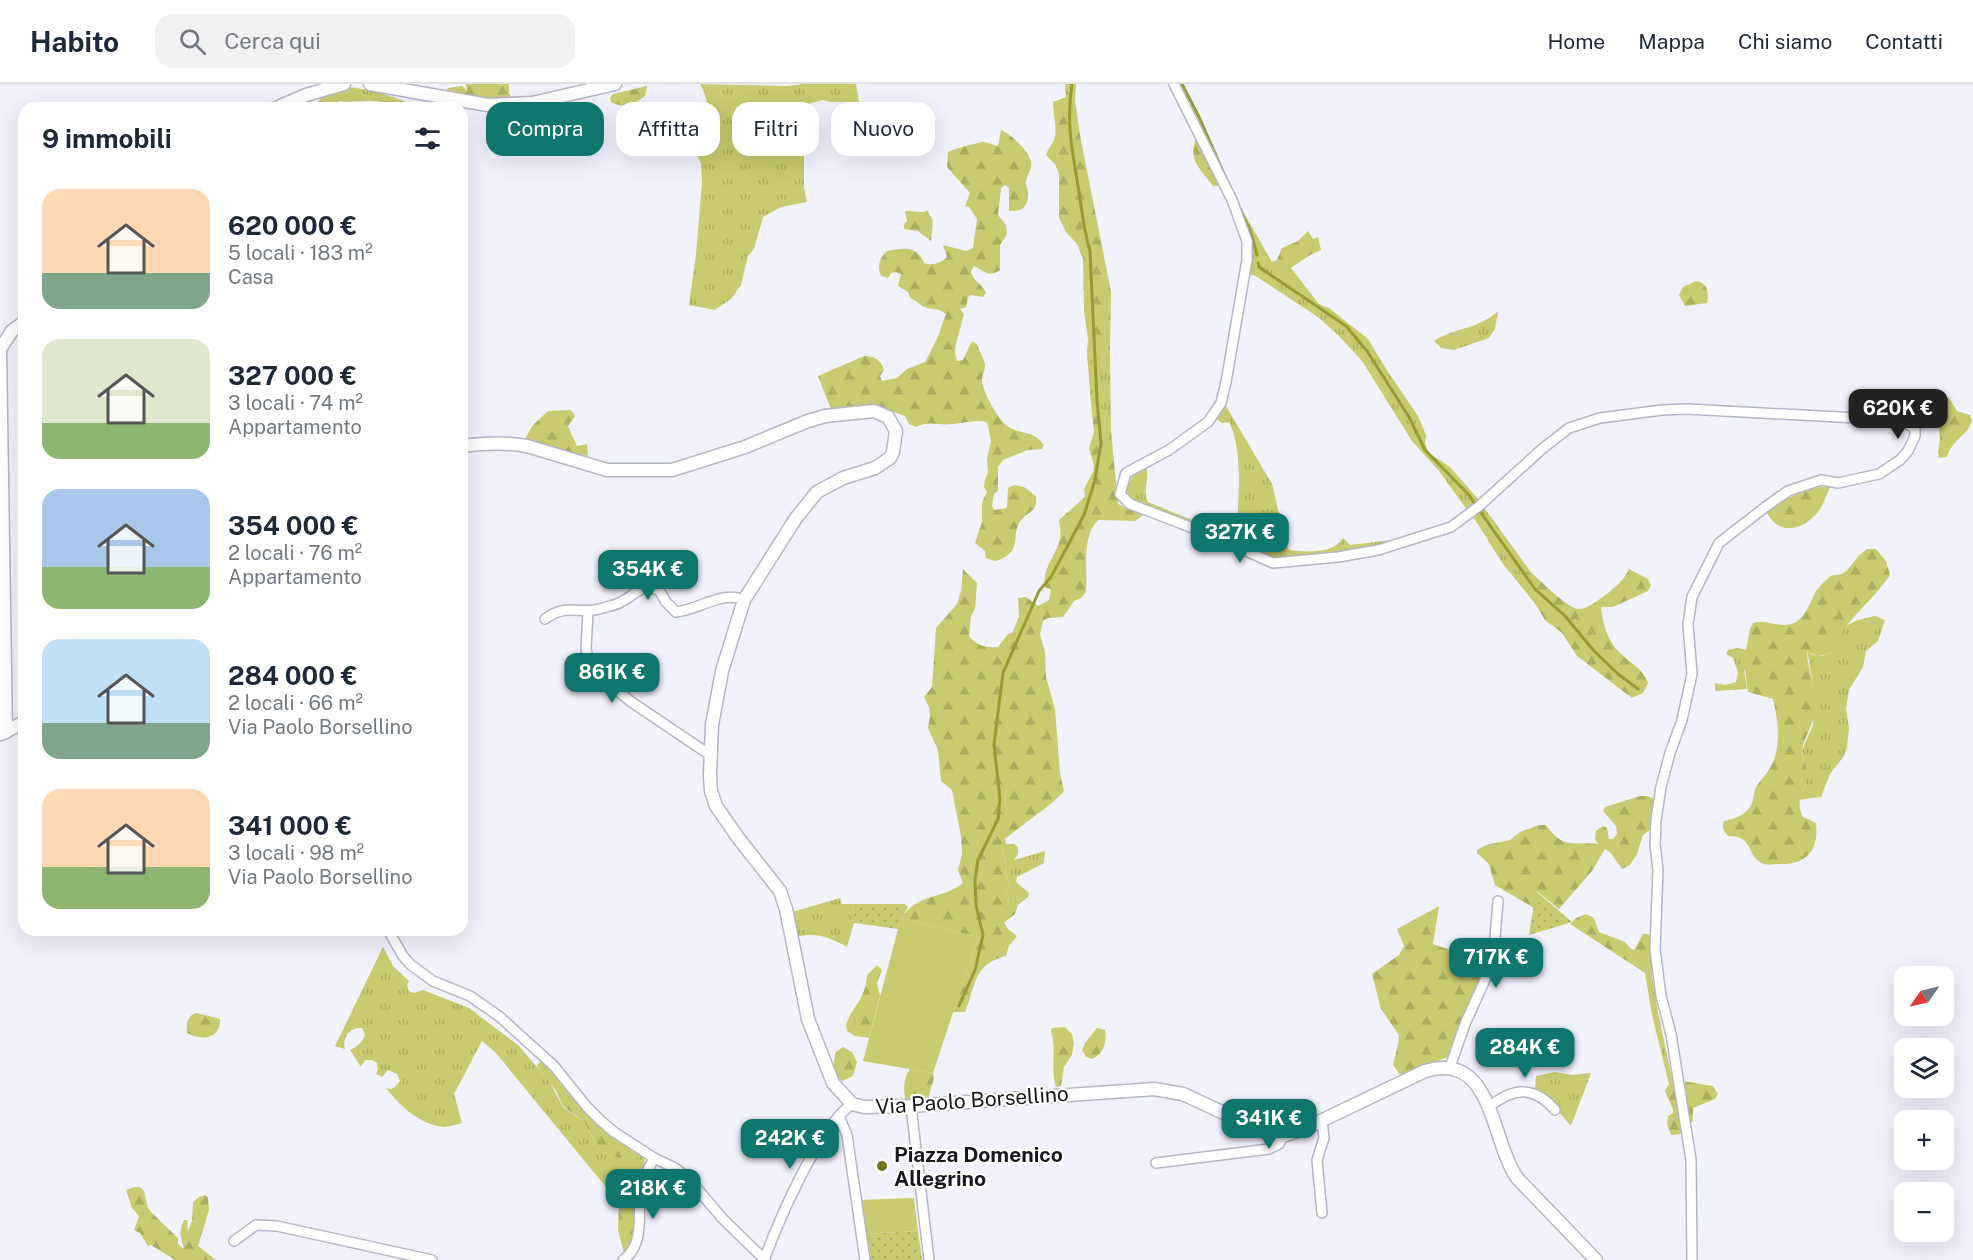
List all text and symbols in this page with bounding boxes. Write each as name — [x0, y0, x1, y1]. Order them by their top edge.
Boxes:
search box — [155, 14, 575, 68]
text: Habito — [30, 25, 119, 58]
icon: search — [176, 25, 209, 58]
text: Cerca qui — [224, 28, 321, 54]
text: Home — [1547, 29, 1605, 54]
text: Mappa — [1638, 29, 1705, 54]
text: Chi siamo — [1738, 29, 1832, 54]
text: Contatti — [1865, 29, 1943, 54]
chip: Compra — [486, 102, 604, 156]
chip: Affitta — [616, 102, 720, 156]
chip: Filtri — [732, 102, 819, 156]
chip: Nuovo — [831, 102, 935, 156]
icon: filters — [411, 122, 444, 155]
text: 9 immobili — [42, 123, 172, 154]
text: 620 000 € — [228, 210, 357, 241]
icon: home — [90, 213, 162, 285]
text: 5 locali · 183 m² — [228, 241, 372, 265]
text: Casa — [228, 265, 274, 289]
text: 327 000 € — [228, 360, 357, 391]
icon: home — [90, 363, 162, 435]
pin: 620K € — [1849, 389, 1947, 440]
text: 3 locali · 74 m² — [228, 391, 363, 415]
text: 620K € — [1863, 396, 1933, 420]
text: Appartamento — [228, 415, 362, 439]
text: 354 000 € — [228, 510, 359, 541]
icon: home — [90, 513, 162, 585]
pin: 327K € — [1191, 513, 1289, 564]
text: 327K € — [1205, 520, 1275, 544]
text: 2 locali · 76 m² — [228, 541, 362, 565]
pin: 354K € — [599, 550, 697, 601]
text: 354K € — [612, 557, 684, 581]
text: Appartamento — [228, 565, 362, 589]
pin: 861K € — [563, 653, 661, 704]
text: 284 000 € — [228, 660, 358, 691]
text: 861K € — [578, 660, 646, 684]
icon: home — [90, 663, 162, 735]
text: 2 locali · 66 m² — [228, 691, 363, 715]
text: Via Paolo Borsellino — [228, 715, 412, 739]
text: 341 000 € — [228, 810, 352, 841]
icon: home — [90, 813, 162, 885]
text: 3 locali · 98 m² — [228, 841, 364, 865]
text: Via Paolo Borsellino — [228, 865, 412, 889]
pin: 717K € — [1447, 938, 1545, 989]
text: 717K € — [1463, 945, 1529, 969]
north arrow — [1894, 966, 1954, 1026]
map controls — [1894, 966, 1954, 1242]
pin: 284K € — [1476, 1028, 1574, 1079]
text: 284K € — [1489, 1035, 1561, 1059]
button: layers — [1894, 1038, 1954, 1098]
street label: Via Paolo Borsellino — [875, 1081, 1069, 1119]
pin: 341K € — [1220, 1099, 1318, 1150]
text: 341K € — [1236, 1106, 1302, 1130]
button: + — [1894, 1110, 1954, 1170]
pin: 242K € — [741, 1119, 839, 1170]
text: 242K € — [755, 1126, 825, 1150]
place label: Piazza Domenico Allegrino — [894, 1142, 1063, 1191]
marker: Piazza Domenico Allegrino — [875, 1159, 889, 1173]
pin: 218K € — [604, 1169, 702, 1220]
text: 218K € — [620, 1176, 686, 1200]
button: − — [1894, 1182, 1954, 1242]

